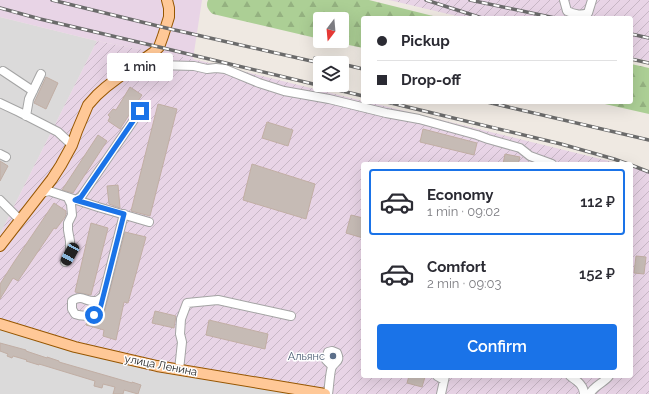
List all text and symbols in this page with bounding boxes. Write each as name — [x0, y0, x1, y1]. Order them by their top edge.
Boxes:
north arrow — [313, 12, 349, 48]
map controls — [313, 12, 349, 92]
text: Pickup — [401, 32, 450, 50]
callout: 1 min — [107, 53, 173, 81]
button: layers — [313, 56, 349, 92]
text: 1 min — [124, 59, 156, 74]
text: Drop-off — [401, 71, 461, 89]
route end — [131, 102, 149, 120]
icon: car — [379, 184, 415, 220]
text: Economy — [427, 186, 494, 204]
text: 112 ₽ — [580, 193, 615, 211]
text: 1 min · 09:02 — [427, 204, 500, 219]
car — [59, 241, 81, 267]
icon: car — [379, 256, 415, 292]
text: Comfort — [427, 258, 486, 276]
text: 152 ₽ — [579, 265, 615, 283]
text: 2 min · 09:03 — [427, 276, 501, 291]
route start — [85, 306, 103, 324]
button: Confirm — [377, 324, 617, 370]
place label: Альянс — [288, 350, 325, 363]
marker: Альянс — [328, 351, 338, 361]
street label: улица Ленина — [123, 352, 198, 379]

